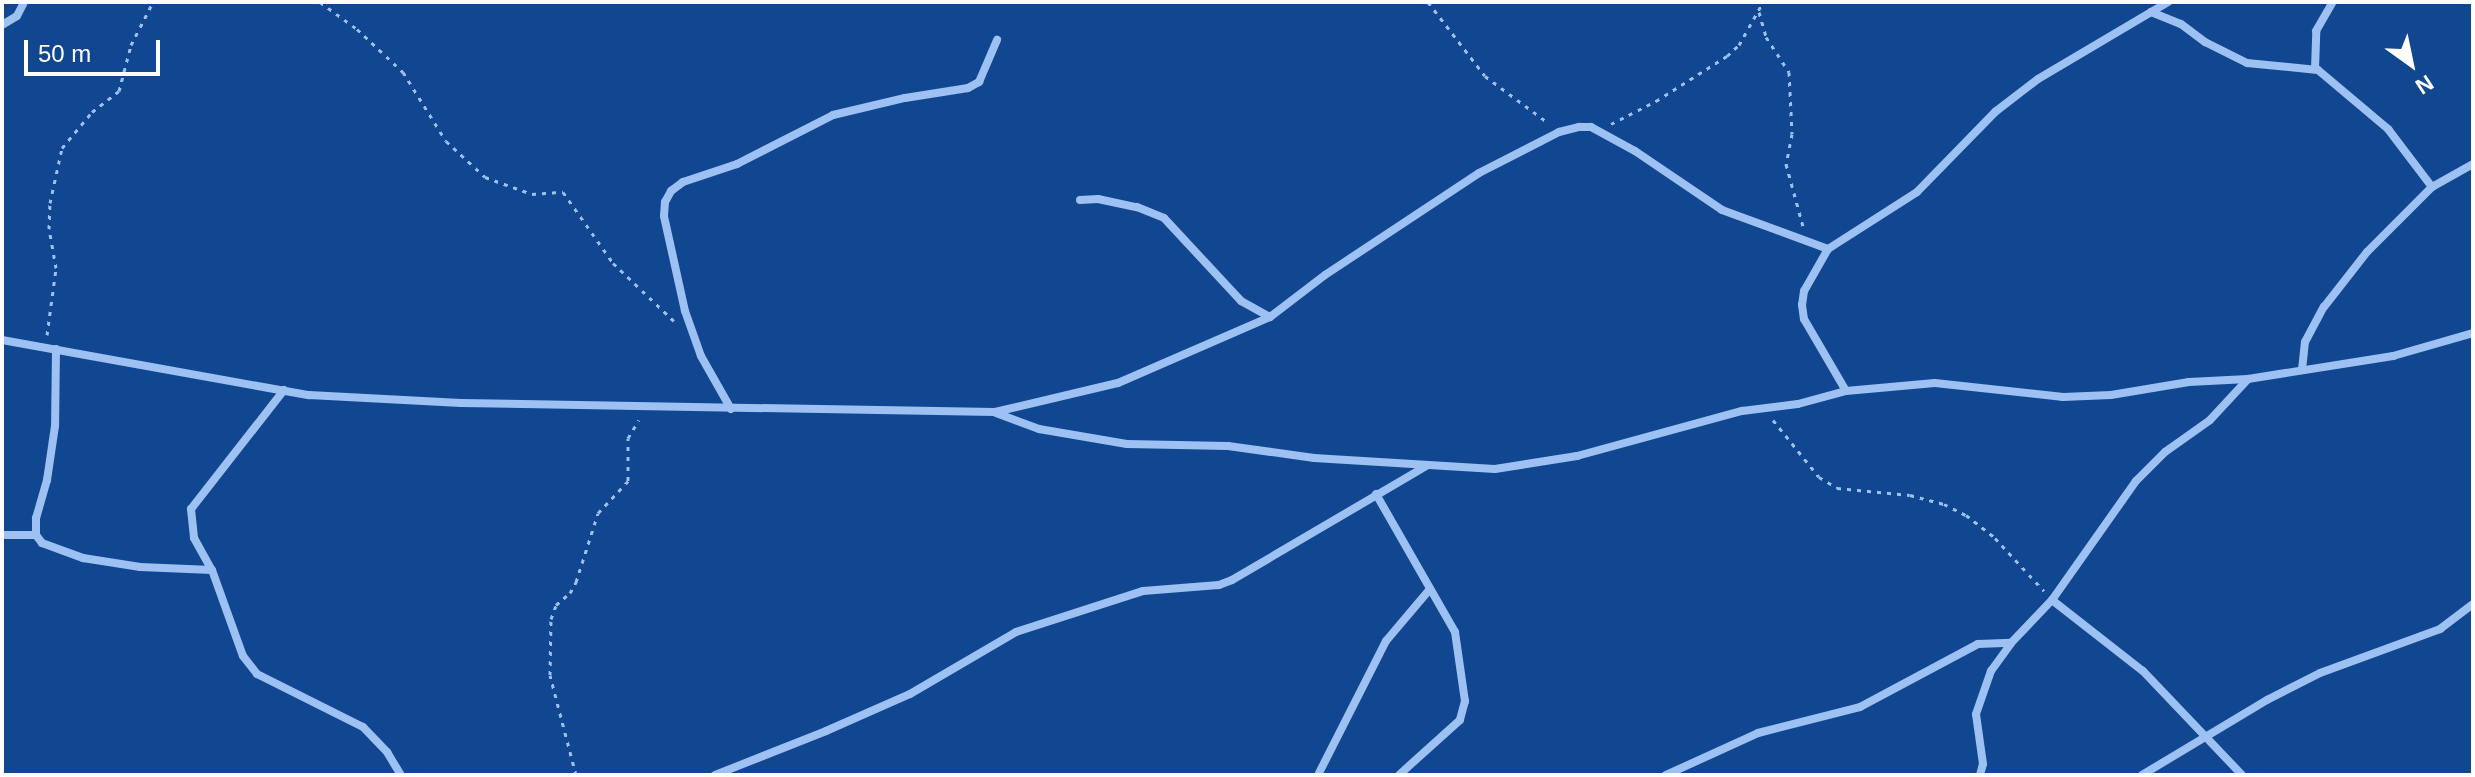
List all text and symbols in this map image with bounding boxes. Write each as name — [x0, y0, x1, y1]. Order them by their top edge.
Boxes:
scale bar — [28, 24, 164, 74]
north arrow — [2371, 24, 2451, 104]
text: 50 m — [38, 40, 91, 67]
text: N — [2411, 70, 2438, 99]

